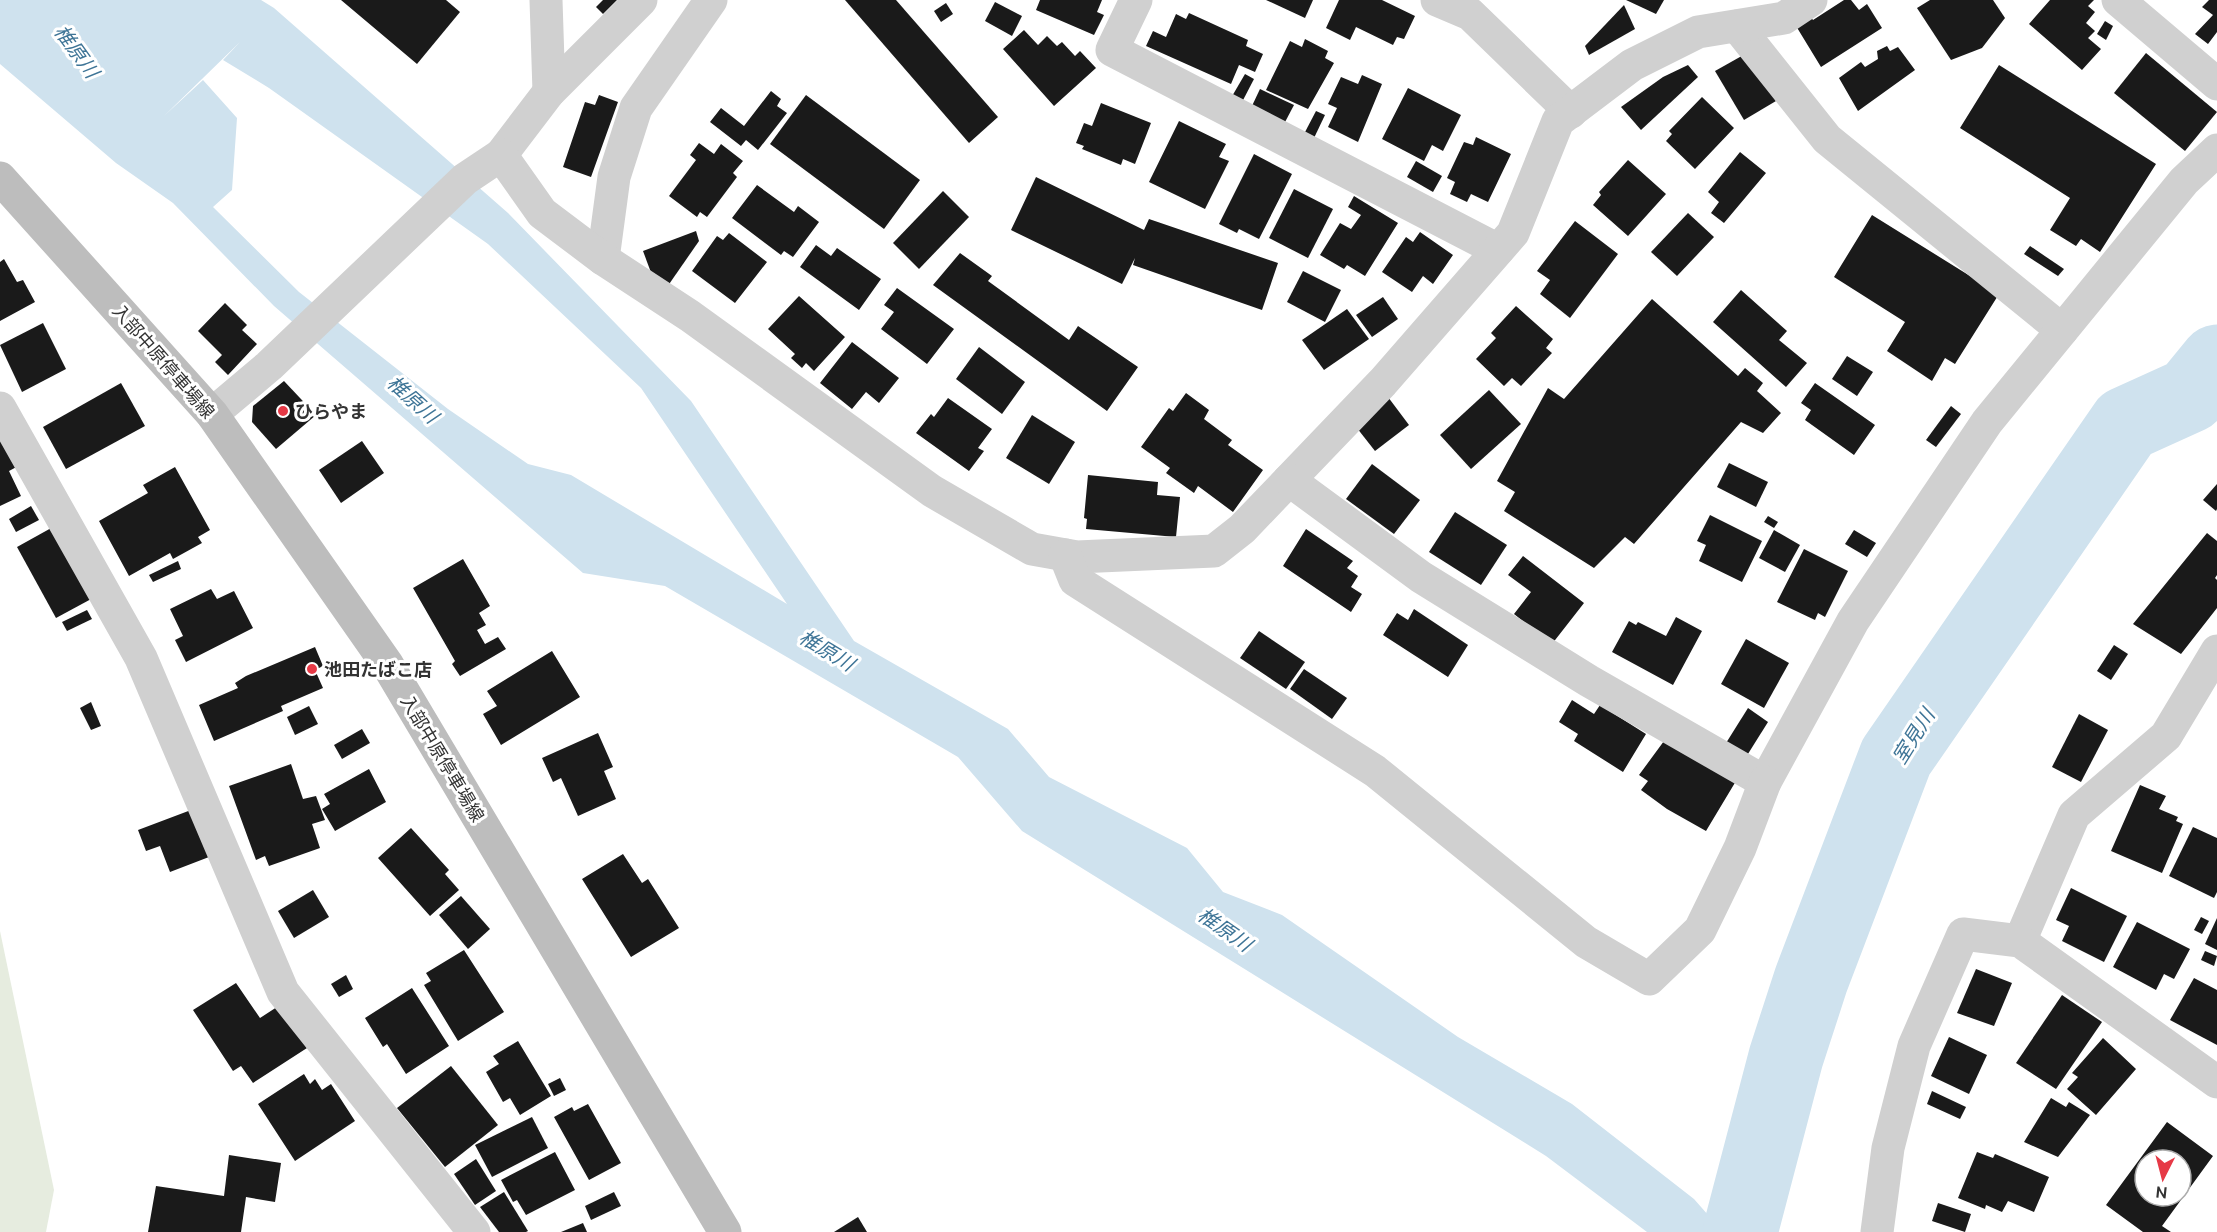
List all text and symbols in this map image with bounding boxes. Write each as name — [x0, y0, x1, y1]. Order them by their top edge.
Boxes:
water label: 椎原川 — [50, 20, 105, 84]
street label: 入部中原停車場線 — [109, 300, 219, 422]
water label: 椎原川 — [383, 370, 444, 429]
place label: ひらやま — [295, 401, 367, 421]
marker: ひらやま — [276, 404, 290, 418]
water label: 椎原川 — [795, 625, 860, 676]
place label: 池田たばこ店 — [324, 659, 432, 679]
marker: 池田たばこ店 — [305, 662, 319, 676]
street label: 入部中原停車場線 — [397, 691, 489, 825]
water label: 室見川 — [1887, 703, 1940, 768]
water label: 椎原川 — [1194, 902, 1258, 957]
north arrow — [2133, 1148, 2193, 1208]
text: N — [2155, 1183, 2168, 1202]

